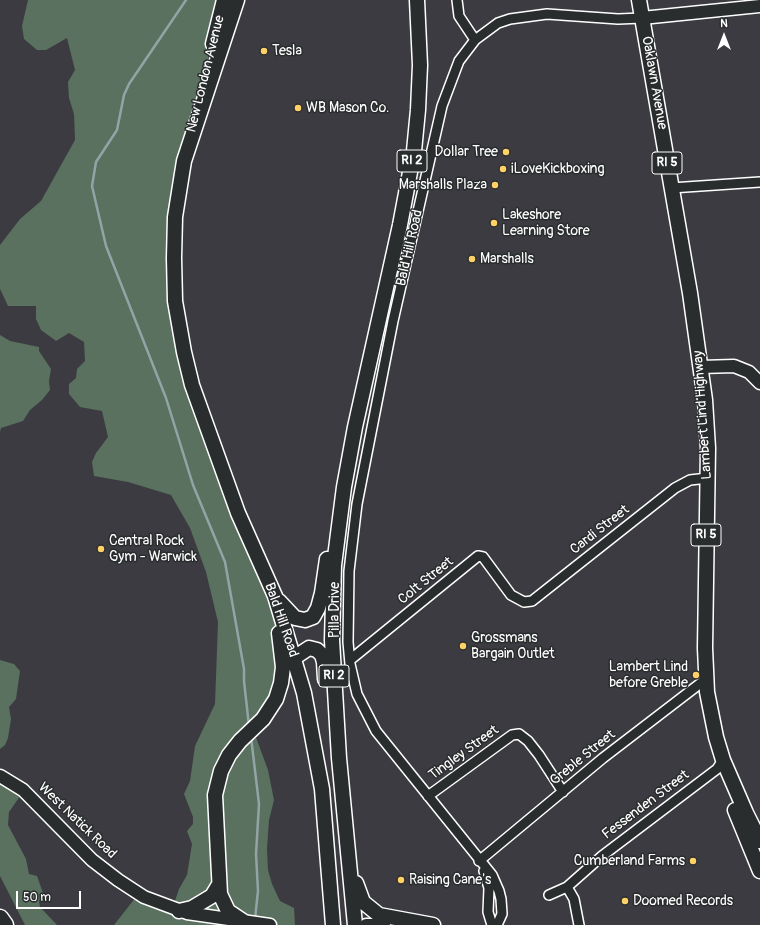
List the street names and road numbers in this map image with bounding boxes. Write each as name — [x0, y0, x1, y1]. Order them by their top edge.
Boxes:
street label: New London Avenue — [183, 14, 229, 134]
street label: Oaklawn Avenue — [638, 35, 670, 131]
road number: RI 2 — [397, 150, 427, 172]
road number: RI 5 — [652, 152, 682, 174]
street label: Bald Hill Road — [393, 208, 427, 288]
street label: Lambert Lind Highway — [690, 350, 716, 480]
street label: Cardi Street — [567, 502, 633, 558]
road number: RI 5 — [691, 524, 721, 546]
street label: Colt Street — [395, 554, 457, 608]
street label: Bald Hill Road — [260, 581, 302, 659]
street label: Pilla Drive — [327, 582, 343, 638]
road number: RI 2 — [319, 665, 349, 687]
street label: Tingley Street — [426, 722, 502, 784]
street label: Greble Street — [547, 727, 619, 789]
street label: Fessenden Street — [599, 767, 693, 843]
street label: West Natick Road — [34, 779, 120, 863]

